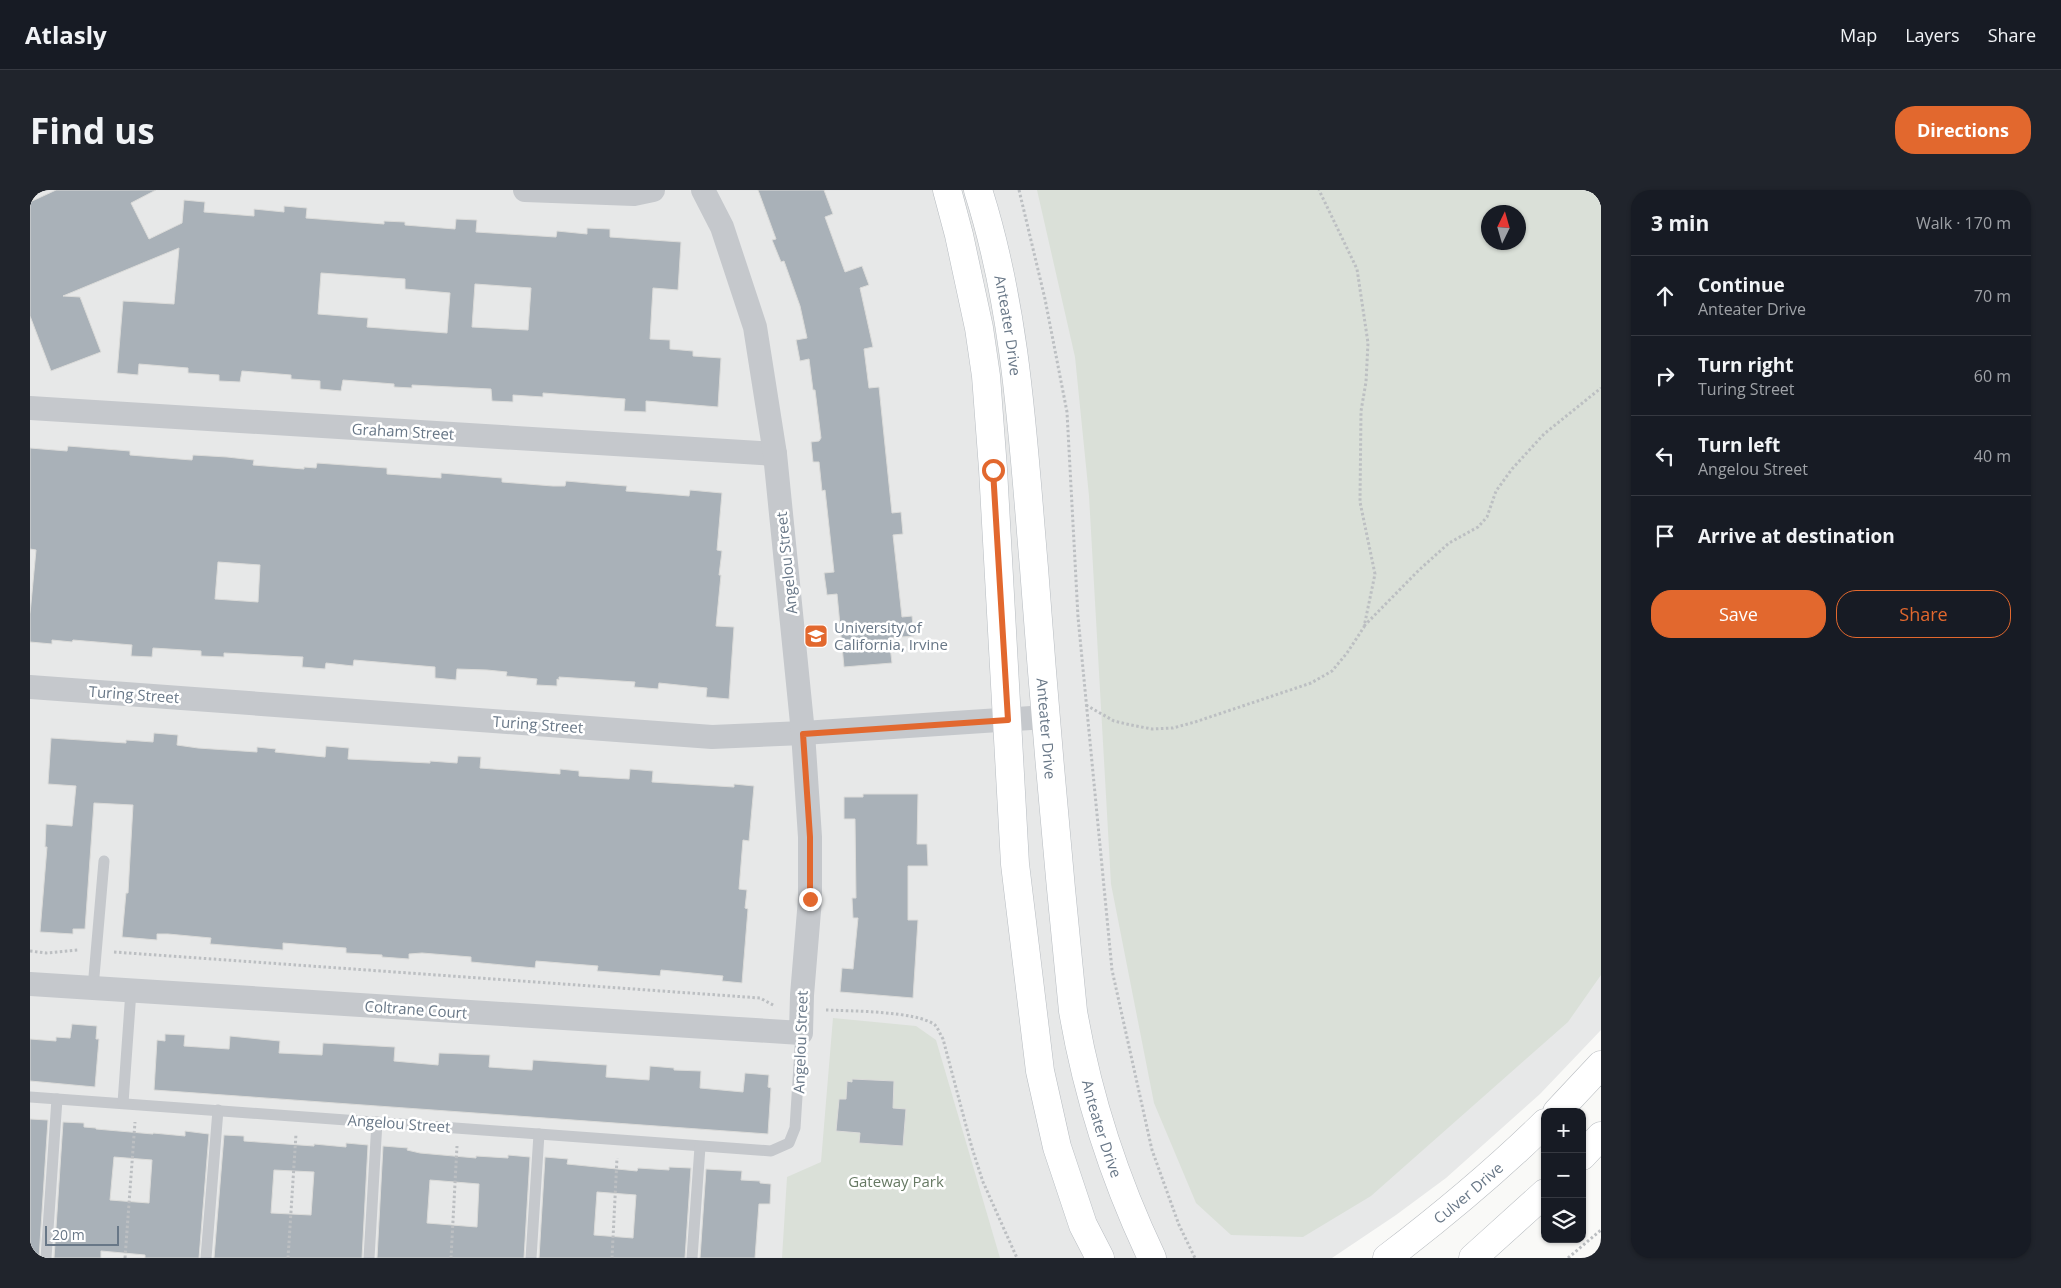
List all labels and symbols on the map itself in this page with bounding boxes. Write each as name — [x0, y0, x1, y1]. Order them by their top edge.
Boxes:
north arrow — [1481, 205, 1526, 250]
street label: Anteater Drive — [990, 273, 1026, 377]
street label: Graham Street — [351, 418, 455, 444]
route start — [982, 459, 1005, 482]
street label: Angelou Street — [771, 511, 801, 615]
place label: University of California, Irvine — [834, 617, 948, 654]
school or university icon: University of California, Irvine — [803, 623, 829, 649]
street label: Anteater Drive — [1033, 677, 1061, 780]
street label: Turing Street — [88, 681, 180, 707]
street label: Turing Street — [492, 711, 584, 737]
route end — [799, 888, 822, 911]
street label: Angelou Street — [788, 990, 812, 1094]
street label: Coltrane Court — [364, 995, 468, 1023]
street label: Anteater Drive — [1078, 1078, 1127, 1180]
street label: Angelou Street — [347, 1109, 451, 1137]
street label: Culver Drive — [1429, 1157, 1507, 1228]
park label: Gateway Park — [848, 1171, 944, 1191]
scale bar — [45, 1223, 119, 1246]

